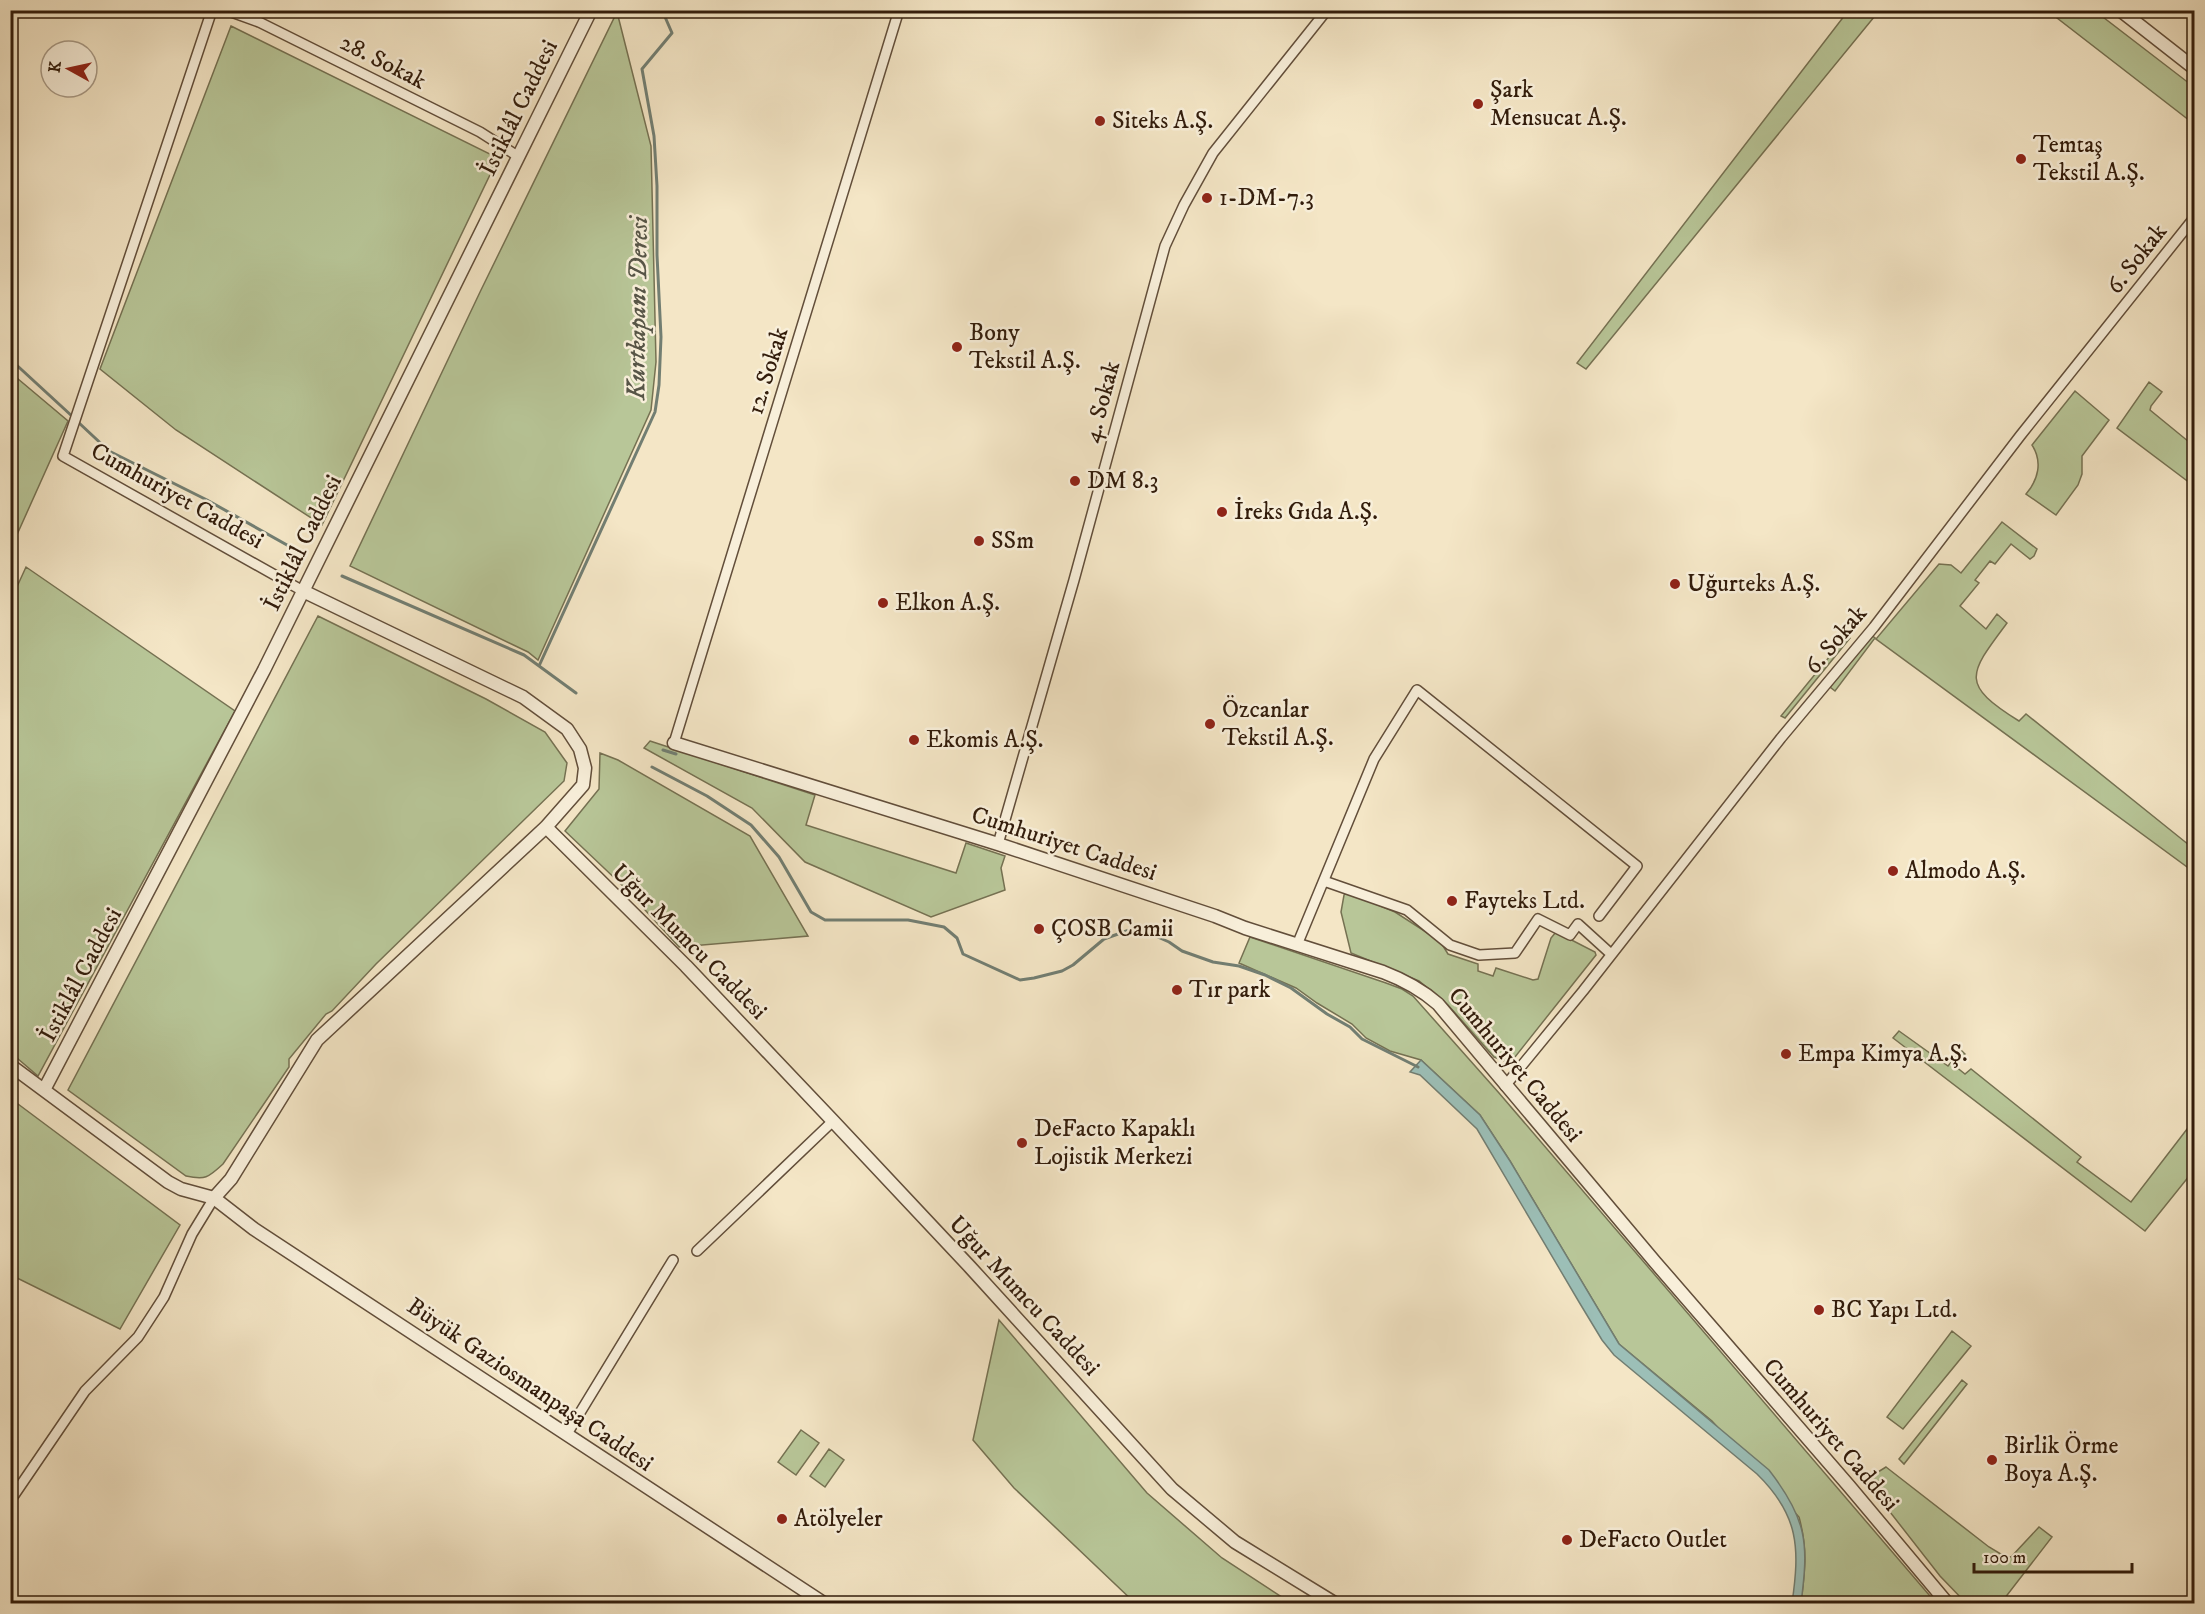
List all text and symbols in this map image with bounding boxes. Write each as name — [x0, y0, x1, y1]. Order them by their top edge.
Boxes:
street label: 28. Sokak — [335, 28, 431, 96]
street label: İstiklâl Caddesi — [472, 35, 565, 181]
north arrow — [39, 39, 99, 99]
text: K — [44, 59, 66, 74]
place label: Şark Mensucat A.Ş. — [1490, 75, 1627, 133]
marker: Şark Mensucat A.Ş. — [1471, 97, 1485, 111]
place label: Siteks A.Ş. — [1112, 106, 1213, 136]
marker: Siteks A.Ş. — [1093, 114, 1107, 128]
place label: Temtaş Tekstil A.Ş. — [2033, 130, 2145, 188]
marker: Temtaş Tekstil A.Ş. — [2014, 152, 2028, 166]
place label: 1-DM-7.3 — [1219, 183, 1314, 213]
marker: 1-DM-7.3 — [1200, 191, 1214, 205]
water label: Kurtkapanı Deresi — [620, 214, 656, 401]
street label: 6. Sokak — [2100, 218, 2174, 300]
place label: Bony Tekstil A.Ş. — [969, 318, 1081, 376]
street label: 12. Sokak — [741, 324, 796, 418]
marker: Bony Tekstil A.Ş. — [950, 340, 964, 354]
street label: 4. Sokak — [1077, 358, 1127, 446]
street label: Cumhuriyet Caddesi — [85, 436, 269, 556]
place label: DM 8.3 — [1087, 466, 1158, 496]
street label: İstiklâl Caddesi — [256, 470, 349, 616]
marker: DM 8.3 — [1068, 474, 1082, 488]
place label: İreks Gıda A.Ş. — [1234, 496, 1378, 527]
marker: İreks Gıda A.Ş. — [1215, 505, 1229, 519]
place label: SSm — [991, 526, 1034, 556]
marker: SSm — [972, 534, 986, 548]
place label: Uğurteks A.Ş. — [1687, 569, 1820, 599]
marker: Uğurteks A.Ş. — [1668, 577, 1682, 591]
place label: Elkon A.Ş. — [895, 588, 1000, 618]
marker: Elkon A.Ş. — [876, 596, 890, 610]
street label: 6. Sokak — [1798, 599, 1874, 681]
place label: Özcanlar Tekstil A.Ş. — [1222, 695, 1334, 753]
marker: Özcanlar Tekstil A.Ş. — [1203, 717, 1217, 731]
place label: Ekomis A.Ş. — [926, 725, 1043, 755]
marker: Ekomis A.Ş. — [907, 733, 921, 747]
street label: Cumhuriyet Caddesi — [968, 800, 1160, 888]
place label: Almodo A.Ş. — [1905, 856, 2026, 886]
street label: Uğur Mumcu Caddesi — [605, 858, 773, 1026]
marker: Almodo A.Ş. — [1886, 864, 1900, 878]
place label: Fayteks Ltd. — [1464, 886, 1585, 916]
marker: Fayteks Ltd. — [1445, 894, 1459, 908]
street label: İstiklâl Caddesi — [32, 902, 129, 1047]
place label: ÇOSB Camii — [1051, 914, 1173, 944]
marker: ÇOSB Camii — [1032, 922, 1046, 936]
place label: Tır park — [1189, 975, 1271, 1005]
street label: Cumhuriyet Caddesi — [1441, 981, 1589, 1149]
marker: Tır park — [1170, 983, 1184, 997]
place label: Empa Kimya A.Ş. — [1798, 1039, 1968, 1069]
marker: Empa Kimya A.Ş. — [1779, 1047, 1793, 1061]
place label: DeFacto Kapaklı Lojistik Merkezi — [1034, 1114, 1195, 1172]
marker: DeFacto Kapaklı Lojistik Merkezi — [1015, 1136, 1029, 1150]
street label: Uğur Mumcu Caddesi — [942, 1210, 1106, 1382]
street label: Büyük Gaziosmanpaşa Caddesi — [401, 1291, 659, 1479]
place label: BC Yapı Ltd. — [1831, 1295, 1957, 1325]
marker: BC Yapı Ltd. — [1812, 1303, 1826, 1317]
street label: Cumhuriyet Caddesi — [1756, 1352, 1906, 1518]
place label: Birlik Örme Boya A.Ş. — [2004, 1431, 2118, 1489]
marker: Birlik Örme Boya A.Ş. — [1985, 1453, 1999, 1467]
place label: Atölyeler — [794, 1504, 883, 1534]
marker: Atölyeler — [775, 1512, 789, 1526]
place label: DeFacto Outlet — [1579, 1525, 1727, 1555]
marker: DeFacto Outlet — [1560, 1533, 1574, 1547]
scale bar — [1974, 1536, 2132, 1574]
text: 100 m — [1983, 1547, 2026, 1569]

